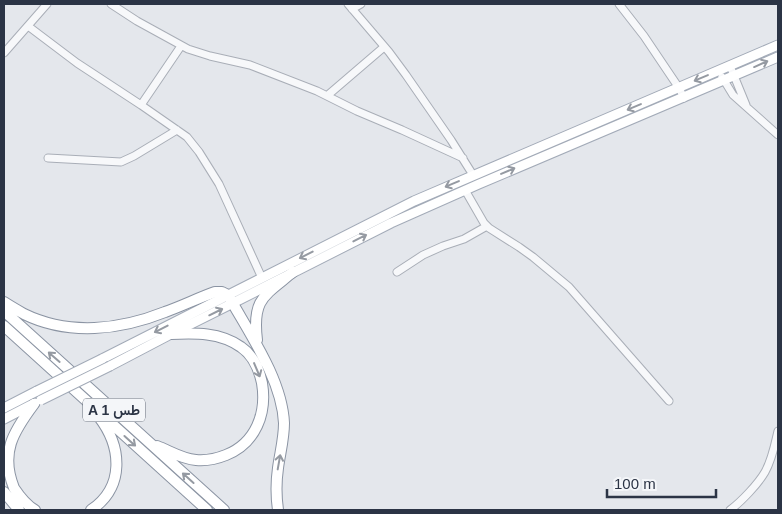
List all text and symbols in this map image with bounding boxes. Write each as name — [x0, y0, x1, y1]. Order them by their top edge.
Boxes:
one-way arrow — [753, 59, 768, 69]
one-way arrow — [694, 74, 709, 84]
one-way arrow — [627, 102, 642, 112]
one-way arrow — [501, 166, 516, 175]
one-way arrow — [445, 181, 460, 190]
one-way arrow — [353, 233, 368, 243]
one-way arrow — [299, 251, 314, 260]
one-way arrow — [208, 307, 223, 316]
one-way arrow — [154, 324, 169, 334]
one-way arrow — [47, 352, 60, 363]
one-way arrow — [253, 362, 263, 377]
road number: A 1 طس — [83, 398, 145, 422]
one-way arrow — [124, 435, 137, 447]
one-way arrow — [275, 454, 285, 470]
scale bar — [607, 466, 716, 498]
one-way arrow — [181, 472, 194, 484]
text: 100 m — [614, 475, 656, 492]

